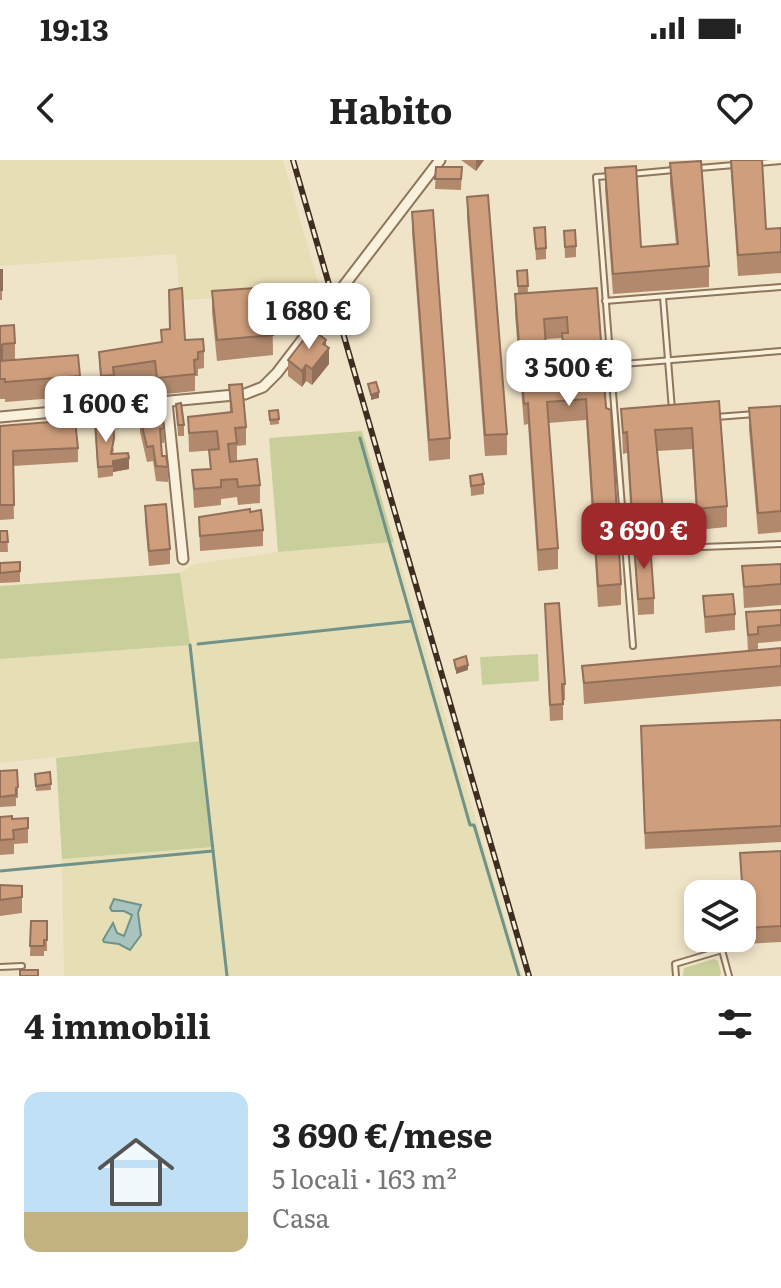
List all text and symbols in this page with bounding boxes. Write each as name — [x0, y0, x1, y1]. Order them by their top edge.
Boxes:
text: 19:13 — [40, 6, 109, 50]
text: Habito — [329, 82, 452, 135]
icon: back — [24, 86, 68, 130]
icon: heart — [713, 86, 757, 130]
pin: 1 680 € — [235, 283, 383, 351]
text: 1 680 € — [266, 289, 352, 328]
pin: 3 500 € — [495, 340, 643, 408]
text: 3 500 € — [524, 346, 614, 385]
pin: 1 600 € — [32, 376, 180, 444]
text: 1 600 € — [63, 382, 149, 421]
pin: 3 690 € — [570, 503, 718, 571]
text: 3 690 € — [599, 509, 689, 548]
map controls — [684, 880, 756, 952]
button: layers — [684, 880, 756, 952]
text: 4 immobili — [24, 999, 211, 1049]
icon: filters — [713, 1002, 757, 1046]
text: 3 690 €/mese — [272, 1108, 492, 1158]
icon: home — [88, 1124, 184, 1220]
text: 5 locali · 163 m² — [272, 1158, 457, 1197]
text: Casa — [272, 1197, 329, 1236]

